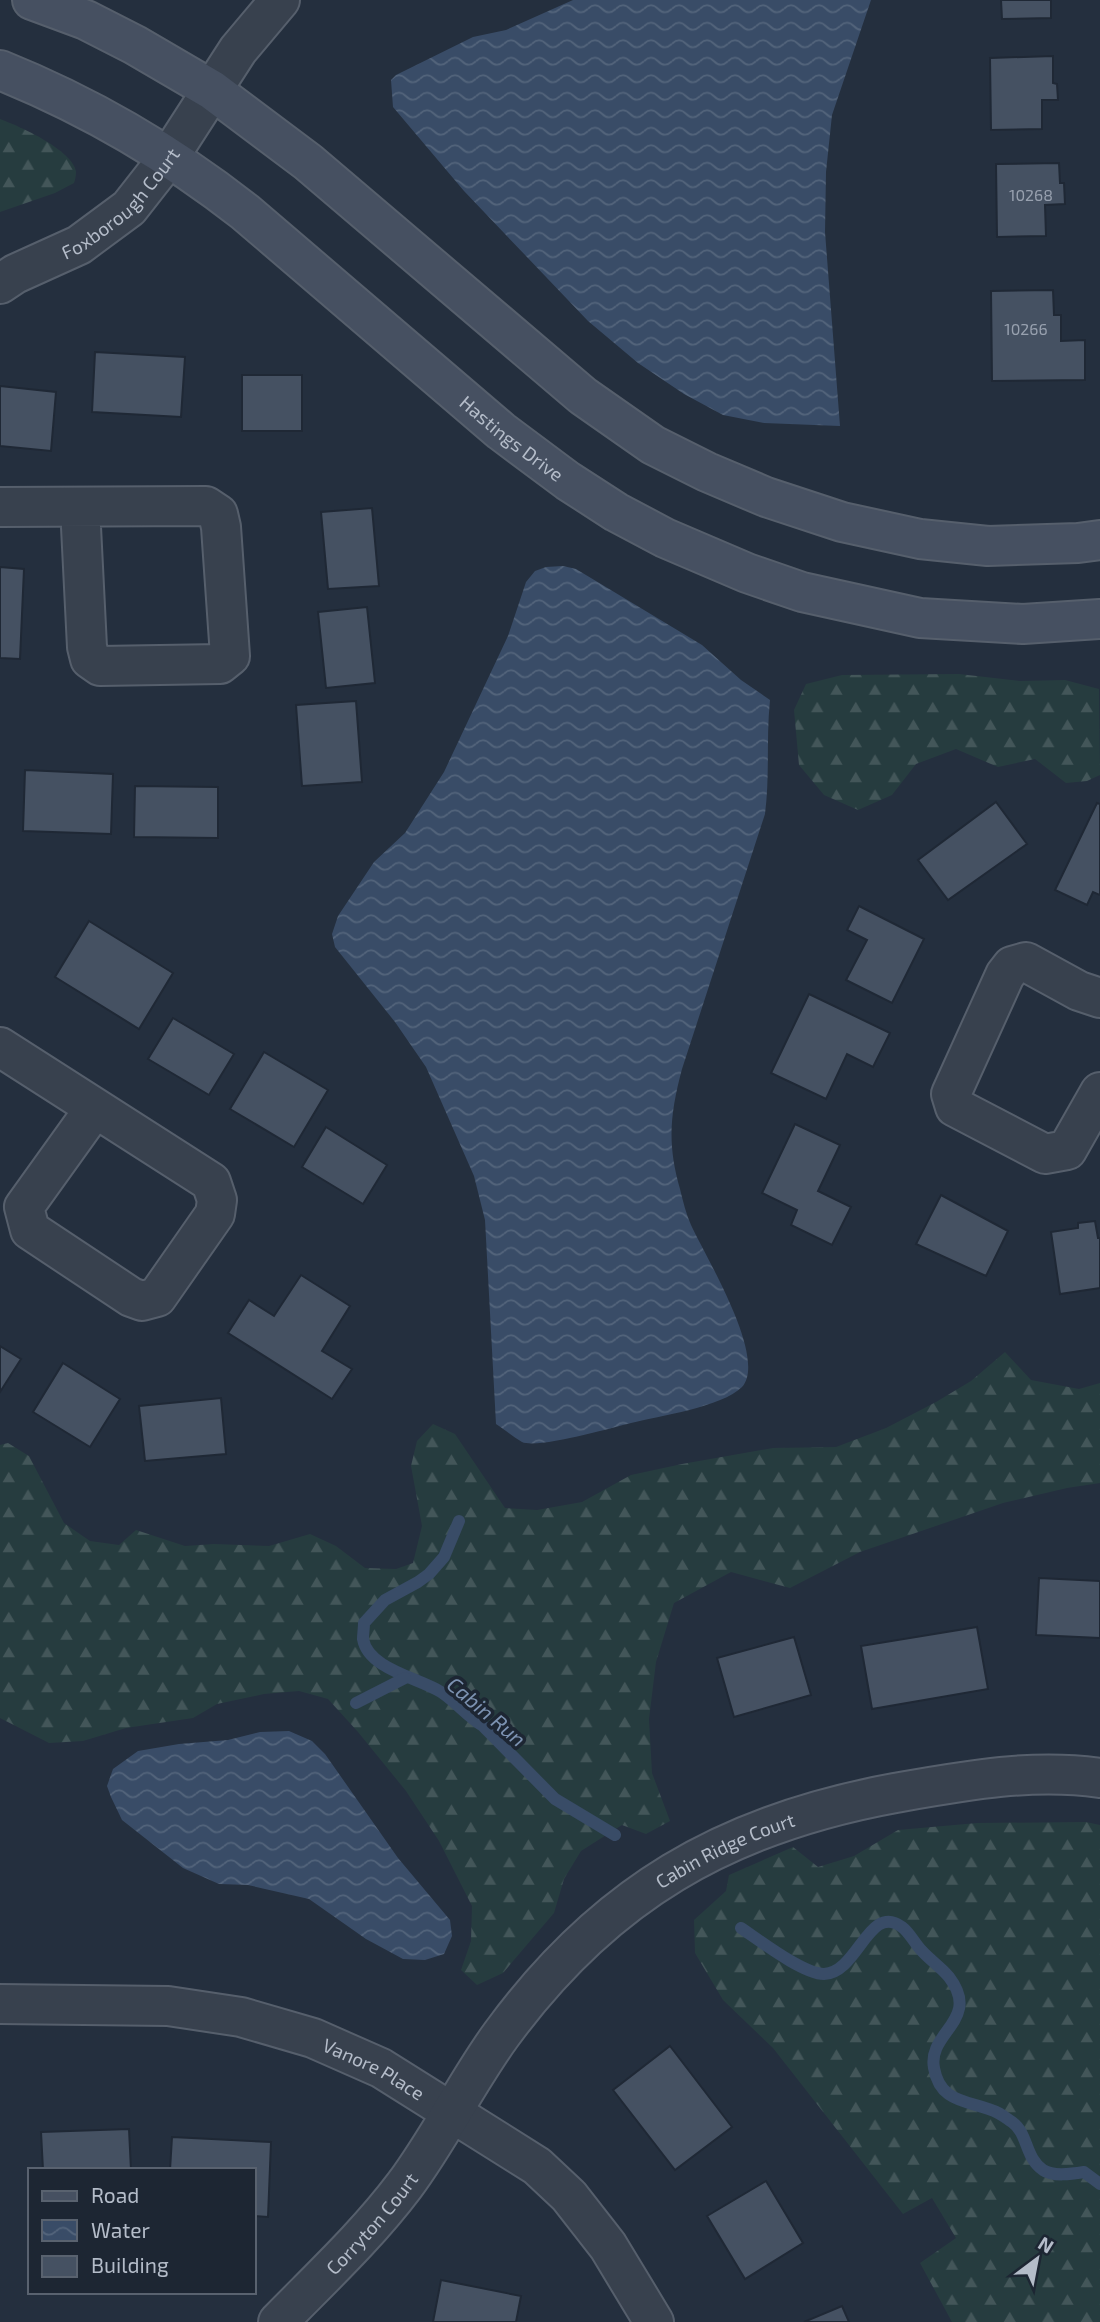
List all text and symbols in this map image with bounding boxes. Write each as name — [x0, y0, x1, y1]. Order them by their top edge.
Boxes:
street label: Foxborough Court — [57, 143, 184, 263]
house number: 10268 — [1009, 185, 1053, 204]
house number: 10266 — [1004, 319, 1048, 338]
street label: Hastings Drive — [456, 390, 569, 486]
water label: Cabin Run — [443, 1671, 531, 1751]
street label: Cabin Ridge Court — [651, 1807, 797, 1892]
street label: Vanore Place — [320, 2032, 429, 2104]
legend — [28, 2168, 256, 2294]
street label: Corryton Court — [321, 2168, 422, 2279]
text: Road — [91, 2182, 139, 2207]
text: Water — [91, 2217, 150, 2242]
north arrow — [1002, 2224, 1072, 2294]
text: N — [1034, 2231, 1058, 2258]
text: Building — [91, 2252, 169, 2277]

